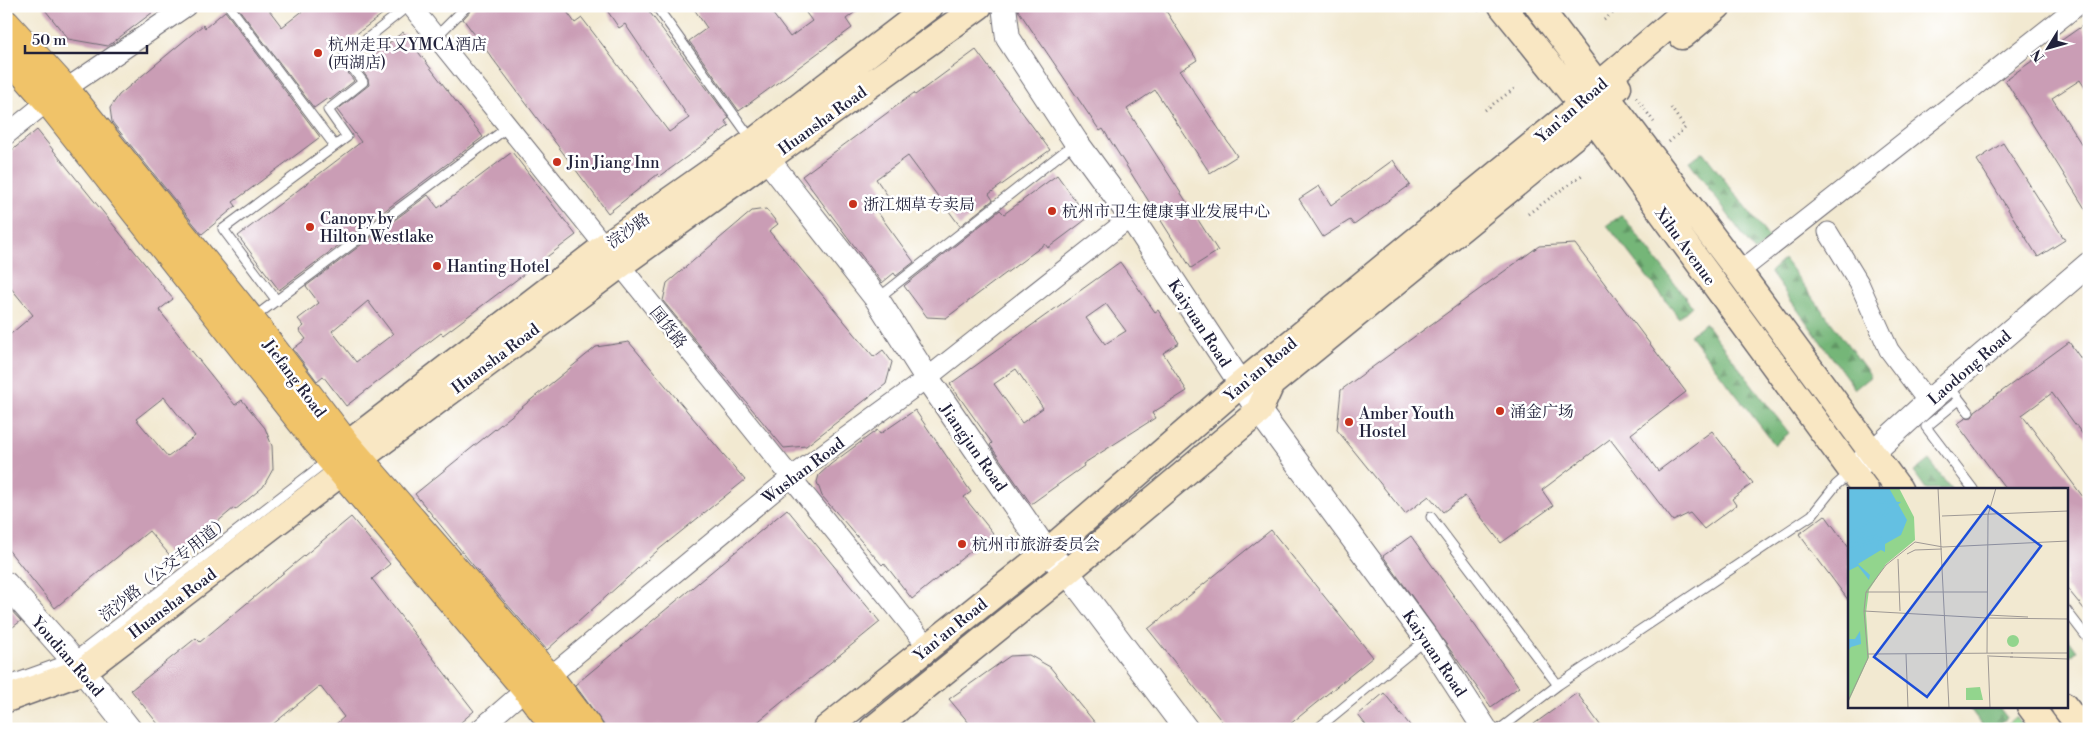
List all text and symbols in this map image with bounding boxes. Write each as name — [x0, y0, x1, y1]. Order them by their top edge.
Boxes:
scale bar — [25, 22, 148, 54]
north arrow — [2022, 22, 2072, 72]
text: 50 m — [32, 31, 66, 50]
place label: 杭州走耳又YMCA酒店 (西湖店) — [328, 35, 487, 73]
text: N — [2028, 45, 2049, 65]
marker: 杭州走耳又YMCA酒店 (西湖店) — [312, 47, 324, 59]
street label: Yan'an Road — [1531, 74, 1612, 148]
street label: Huansha Road — [774, 82, 871, 160]
place label: Jin Jiang Inn — [566, 153, 660, 173]
marker: Jin Jiang Inn — [551, 156, 563, 168]
place label: 浙江烟草专卖局 — [863, 195, 975, 215]
marker: 浙江烟草专卖局 — [847, 198, 859, 210]
place label: 杭州市卫生健康事业发展中心 — [1062, 202, 1270, 222]
street label: Xihu Avenue — [1650, 203, 1720, 289]
marker: 杭州市卫生健康事业发展中心 — [1046, 205, 1058, 217]
place label: Canopy by Hilton Westlake — [320, 209, 434, 247]
street label: 浣沙路 — [603, 209, 654, 253]
marker: Canopy by Hilton Westlake — [304, 221, 316, 233]
place label: Hanting Hotel — [447, 257, 550, 277]
marker: Hanting Hotel — [431, 260, 443, 272]
street label: Kaiyuan Road — [1163, 276, 1235, 371]
street label: 国货路 — [645, 303, 691, 353]
street label: Huansha Road — [448, 319, 543, 398]
street label: Laodong Road — [1924, 326, 2015, 409]
street label: Yan'an Road — [1219, 334, 1301, 407]
street label: Jiefang Road — [258, 335, 330, 422]
street label: Jiangjun Road — [935, 399, 1011, 495]
place label: 涌金广场 — [1510, 402, 1574, 422]
place label: Amber Youth Hostel — [1358, 404, 1455, 442]
marker: 涌金广场 — [1494, 405, 1506, 417]
marker: Amber Youth Hostel — [1343, 416, 1355, 428]
street label: Wushan Road — [758, 433, 849, 509]
inset map — [1848, 488, 2068, 708]
street label: 浣沙路（公交专用道） — [95, 512, 234, 626]
place label: 杭州市旅游委员会 — [972, 535, 1100, 555]
marker: 杭州市旅游委员会 — [956, 538, 968, 550]
street label: Huansha Road — [125, 564, 220, 643]
street label: Yan'an Road — [909, 594, 991, 666]
street label: Kaiyuan Road — [1398, 606, 1471, 701]
street label: Youdian Road — [26, 612, 108, 701]

